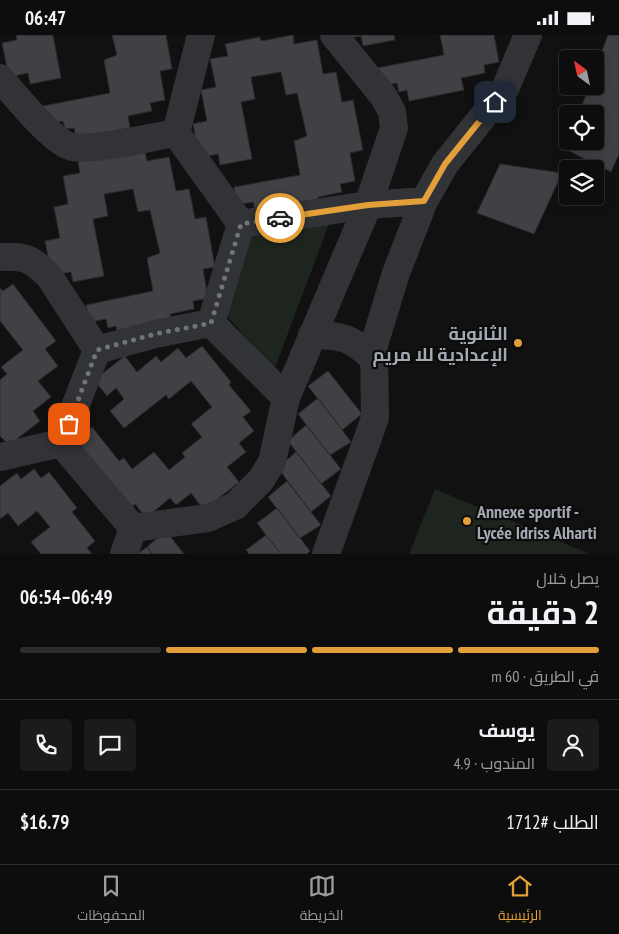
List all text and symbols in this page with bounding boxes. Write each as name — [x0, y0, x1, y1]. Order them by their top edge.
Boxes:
text: 06:47 — [25, 6, 66, 30]
north arrow — [559, 50, 604, 95]
map controls — [559, 50, 604, 205]
pin — [474, 81, 516, 123]
icon: home — [481, 88, 509, 116]
button: locate — [559, 105, 604, 150]
button: layers — [559, 160, 604, 205]
courier — [255, 193, 305, 243]
icon: car — [266, 204, 294, 232]
place label: الثانوية الإعدادية للا مريم — [372, 322, 508, 367]
marker: الثانوية الإعدادية للا مريم — [512, 337, 524, 349]
pin — [48, 403, 90, 445]
icon: bag — [55, 410, 83, 438]
place label: Annexe sportif - Lycée Idriss Alharti — [476, 500, 597, 544]
marker: Annexe sportif - Lycée Idriss Alharti — [461, 515, 473, 527]
text: يصل خلال — [536, 568, 599, 588]
text: 06:49–06:54 — [20, 585, 113, 609]
text: 2 دقيقة — [487, 591, 599, 633]
text: في الطريق · 60 m — [491, 666, 599, 686]
text: يوسف — [479, 718, 535, 742]
button: phone — [20, 719, 72, 771]
button: chat — [84, 719, 136, 771]
button: person — [547, 719, 599, 771]
text: المندوب · 4.9 — [453, 753, 535, 773]
text: $16.79 — [20, 810, 69, 834]
text: الطلب #1712 — [506, 810, 599, 834]
tab: المحفوظات — [77, 872, 145, 928]
tab: الخريطة — [300, 872, 343, 928]
tab: الرئيسية — [498, 872, 542, 928]

